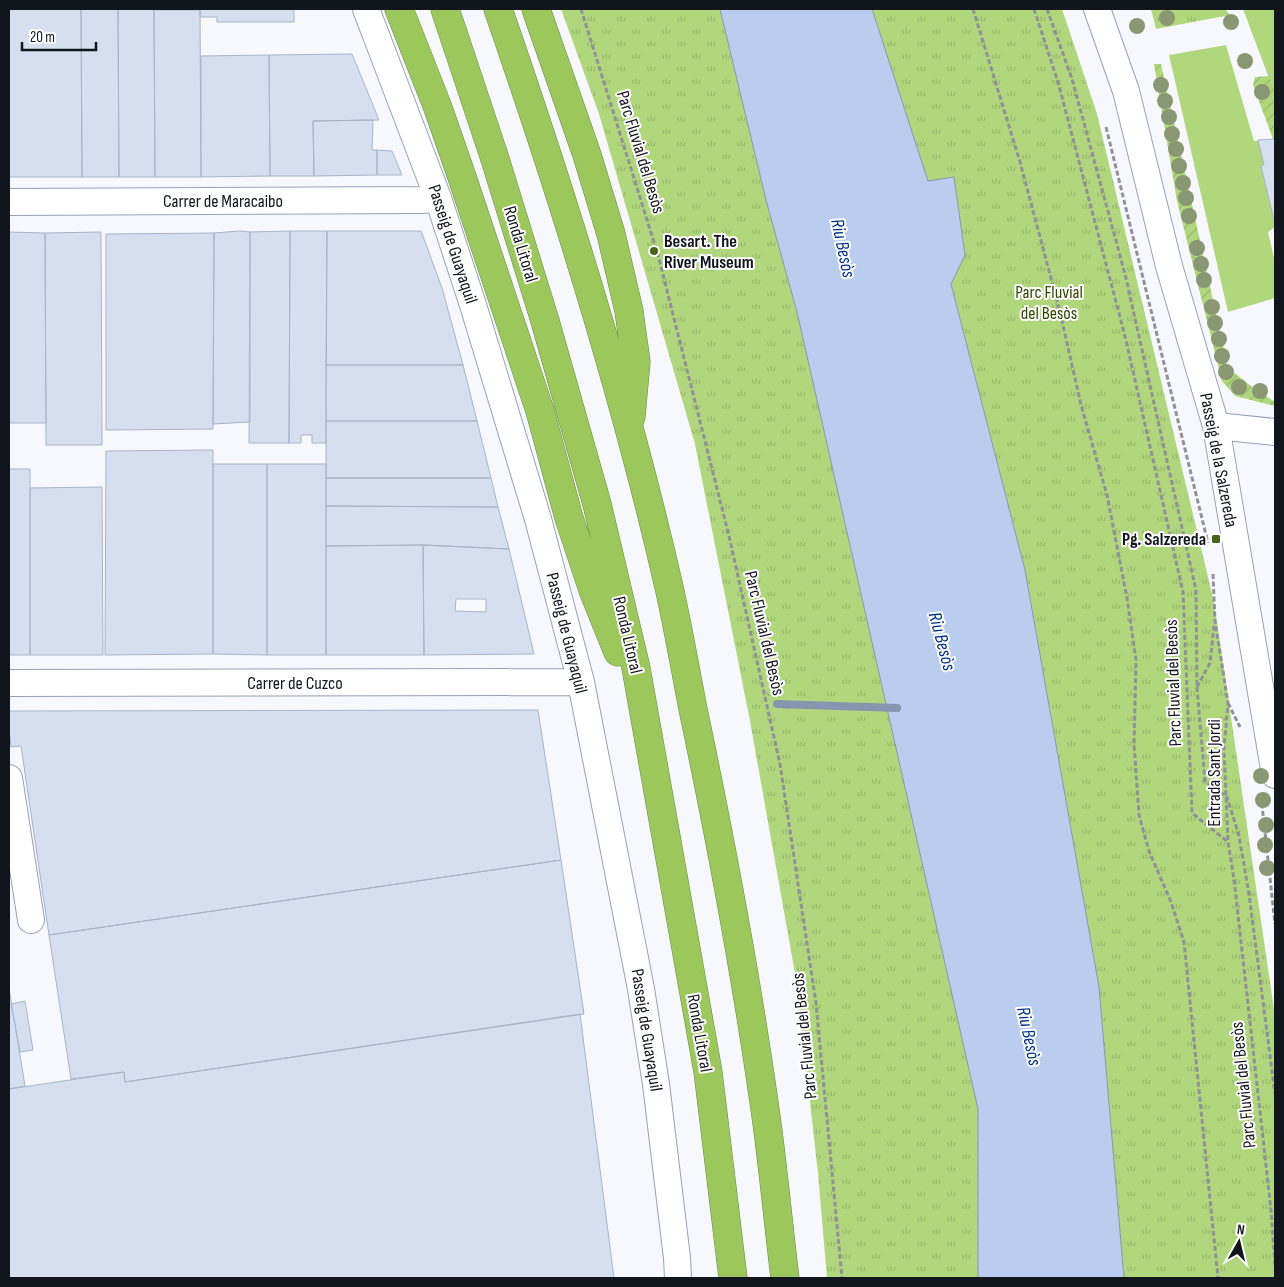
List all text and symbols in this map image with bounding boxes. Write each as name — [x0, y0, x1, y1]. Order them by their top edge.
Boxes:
scale bar — [22, 20, 96, 52]
text: 20 m — [30, 28, 55, 47]
street label: Parc Fluvial del Besòs — [612, 88, 669, 216]
street label: Passeig de Guayaquil — [423, 182, 482, 306]
street label: Carrer de Maracaibo — [163, 191, 283, 212]
street label: Ronda Litoral — [499, 204, 542, 285]
water label: Riu Besòs — [825, 217, 860, 280]
place label: Besart. The River Museum — [664, 231, 754, 273]
marker: Besart. The River Museum — [648, 245, 660, 257]
park label: Parc Fluvial del Besòs — [1015, 282, 1083, 324]
street label: Passeig de la Salzereda — [1195, 391, 1242, 529]
place label: Pg. Salzereda — [1122, 529, 1206, 550]
marker: Pg. Salzereda — [1210, 533, 1222, 545]
street label: Parc Fluvial del Besòs — [740, 569, 789, 697]
street label: Passeig de Guayaquil — [541, 570, 592, 696]
street label: Ronda Litoral — [608, 594, 647, 676]
water label: Riu Besòs — [923, 610, 960, 673]
street label: Parc Fluvial del Besòs — [1161, 619, 1186, 747]
street label: Carrer de Cuzco — [247, 673, 343, 694]
street label: Entrada Sant Jordi — [1204, 719, 1225, 827]
street label: Passeig de Guayaquil — [626, 967, 667, 1093]
street label: Parc Fluvial del Besòs — [787, 972, 822, 1100]
street label: Ronda Litoral — [682, 993, 717, 1074]
water label: Riu Besòs — [1011, 1005, 1046, 1068]
street label: Parc Fluvial del Besòs — [1226, 1021, 1261, 1149]
north arrow — [1214, 1217, 1264, 1267]
text: N — [1236, 1221, 1246, 1239]

